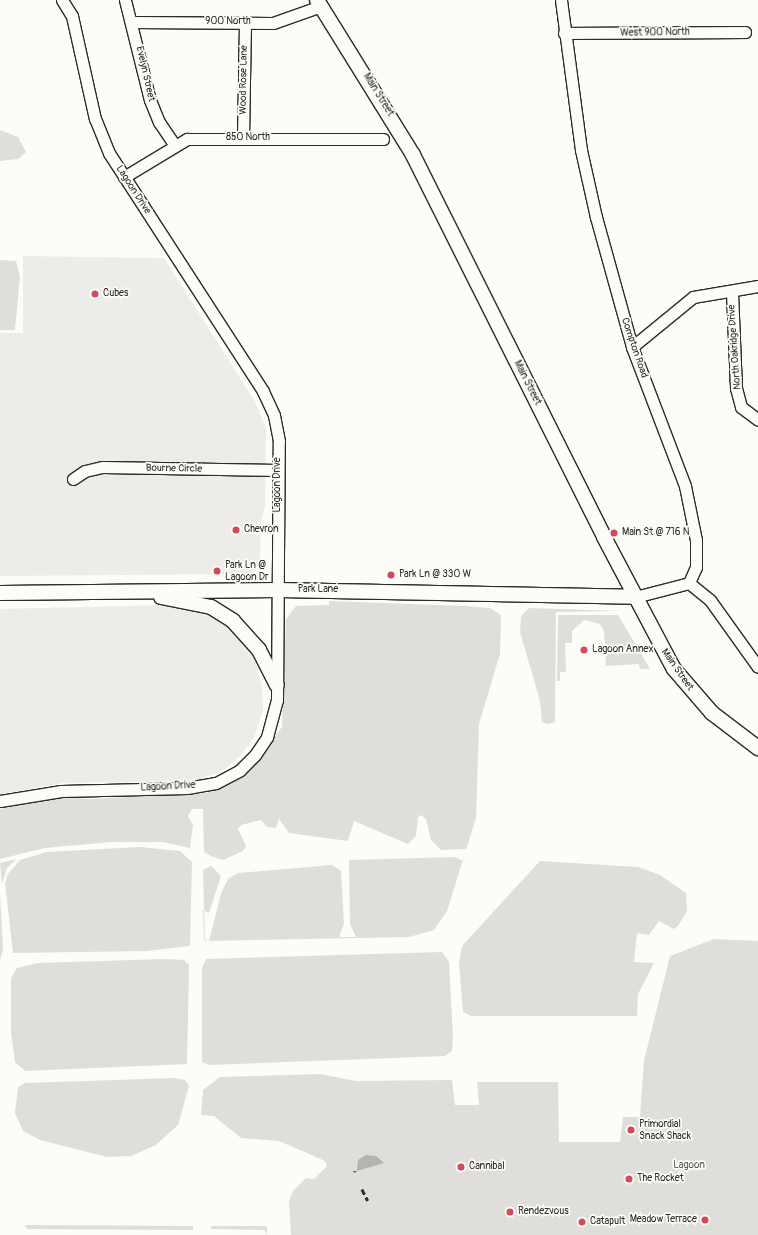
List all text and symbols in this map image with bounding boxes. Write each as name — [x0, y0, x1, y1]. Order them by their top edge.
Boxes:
street label: 900 North — [205, 16, 251, 28]
street label: West 900 North — [620, 26, 690, 40]
street label: Evelyn Street — [133, 45, 157, 103]
street label: Wood Rose Lane — [237, 45, 251, 115]
street label: Main Street — [360, 71, 396, 119]
street label: 850 North — [226, 132, 270, 144]
street label: Lagoon Drive — [113, 164, 153, 216]
place label: Cubes — [103, 288, 129, 300]
marker: Cubes — [90, 289, 100, 299]
street label: North Oakridge Drive — [726, 304, 744, 390]
street label: Compton Road — [618, 316, 650, 380]
street label: Main Street — [511, 359, 543, 407]
street label: Lagoon Drive — [272, 457, 284, 513]
street label: Bourne Circle — [146, 463, 202, 475]
place label: Chevron — [244, 524, 279, 536]
marker: Chevron — [231, 525, 241, 535]
place label: Main St @ 716 N — [622, 527, 689, 539]
marker: Main St @ 716 N — [609, 528, 619, 538]
place label: Park Ln @ Lagoon Dr — [225, 559, 269, 582]
marker: Park Ln @ Lagoon Dr — [212, 566, 222, 576]
place label: Park Ln @ 330 W — [399, 569, 471, 581]
marker: Park Ln @ 330 W — [386, 570, 396, 580]
street label: Park Lane — [298, 584, 338, 596]
place label: Lagoon Annex — [592, 644, 654, 656]
marker: Lagoon Annex — [579, 645, 589, 655]
street label: Main Street — [658, 647, 696, 693]
street label: Lagoon Drive — [140, 780, 196, 794]
place label: Primordial Snack Shack — [639, 1118, 691, 1142]
marker: Primordial Snack Shack — [626, 1125, 636, 1135]
park label: Lagoon — [673, 1160, 705, 1172]
place label: Cannibal — [469, 1161, 505, 1173]
marker: Cannibal — [456, 1162, 466, 1172]
place label: The Rocket — [637, 1173, 684, 1185]
marker: The Rocket — [624, 1174, 634, 1184]
place label: Rendezvous — [518, 1206, 569, 1218]
marker: Rendezvous — [505, 1207, 515, 1217]
place label: Meadow Terrace — [630, 1214, 697, 1226]
marker: Meadow Terrace — [700, 1215, 710, 1225]
place label: Catapult — [590, 1216, 625, 1228]
marker: Catapult — [577, 1217, 587, 1227]

